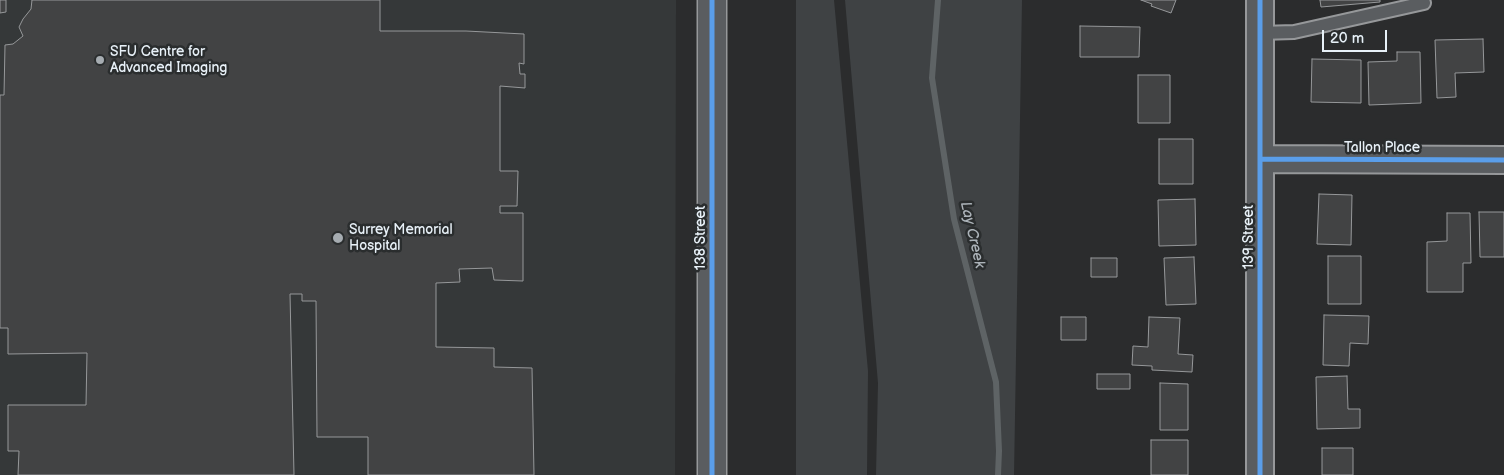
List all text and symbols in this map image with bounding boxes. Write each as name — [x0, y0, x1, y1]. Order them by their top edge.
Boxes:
scale bar — [1324, 20, 1389, 52]
text: 20 m — [1330, 29, 1364, 48]
place label: SFU Centre for Advanced Imaging — [110, 44, 227, 76]
marker: SFU Centre for Advanced Imaging — [94, 54, 106, 66]
street label: Tallon Place — [1344, 140, 1420, 156]
water label: Lay Creek — [956, 200, 988, 270]
street label: 139 Street — [1241, 205, 1257, 269]
street label: 138 Street — [693, 206, 709, 270]
place label: Surrey Memorial Hospital — [349, 222, 453, 254]
marker: Surrey Memorial Hospital — [331, 231, 345, 245]

